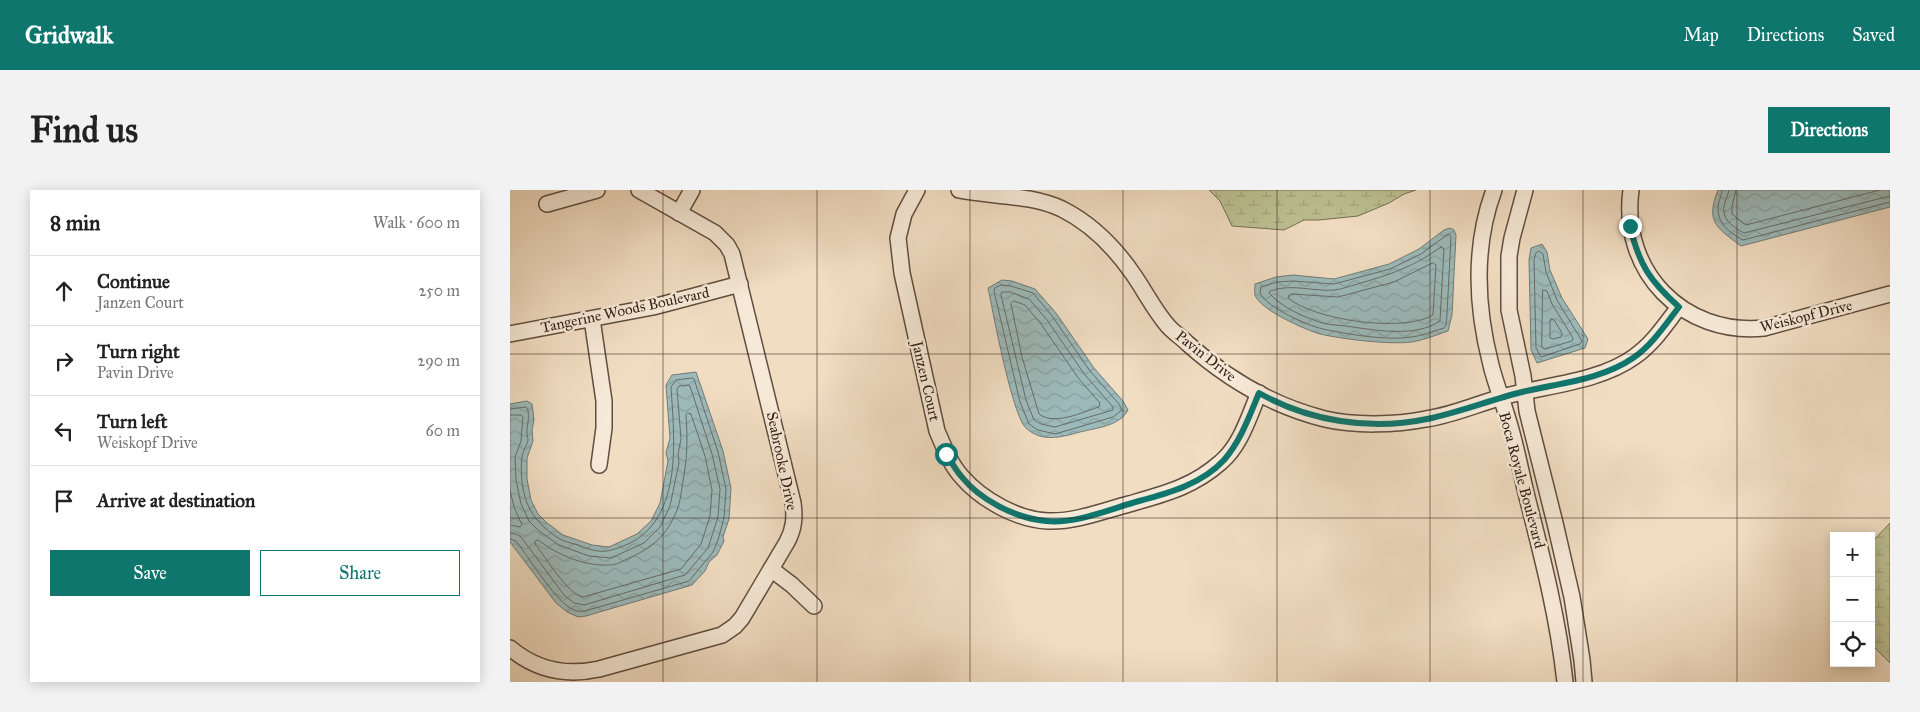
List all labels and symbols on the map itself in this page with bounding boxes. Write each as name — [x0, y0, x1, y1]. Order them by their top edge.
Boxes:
route end — [1619, 215, 1642, 238]
street label: Tangerine Woods Boulevard — [539, 283, 711, 337]
street label: Weiskopf Drive — [1758, 296, 1854, 336]
street label: Pavin Drive — [1172, 327, 1240, 385]
street label: Janzen Court — [907, 337, 944, 424]
street label: Seabrooke Drive — [763, 410, 801, 512]
street label: Boca Royale Boulevard — [1495, 410, 1549, 551]
route start — [935, 443, 958, 466]

